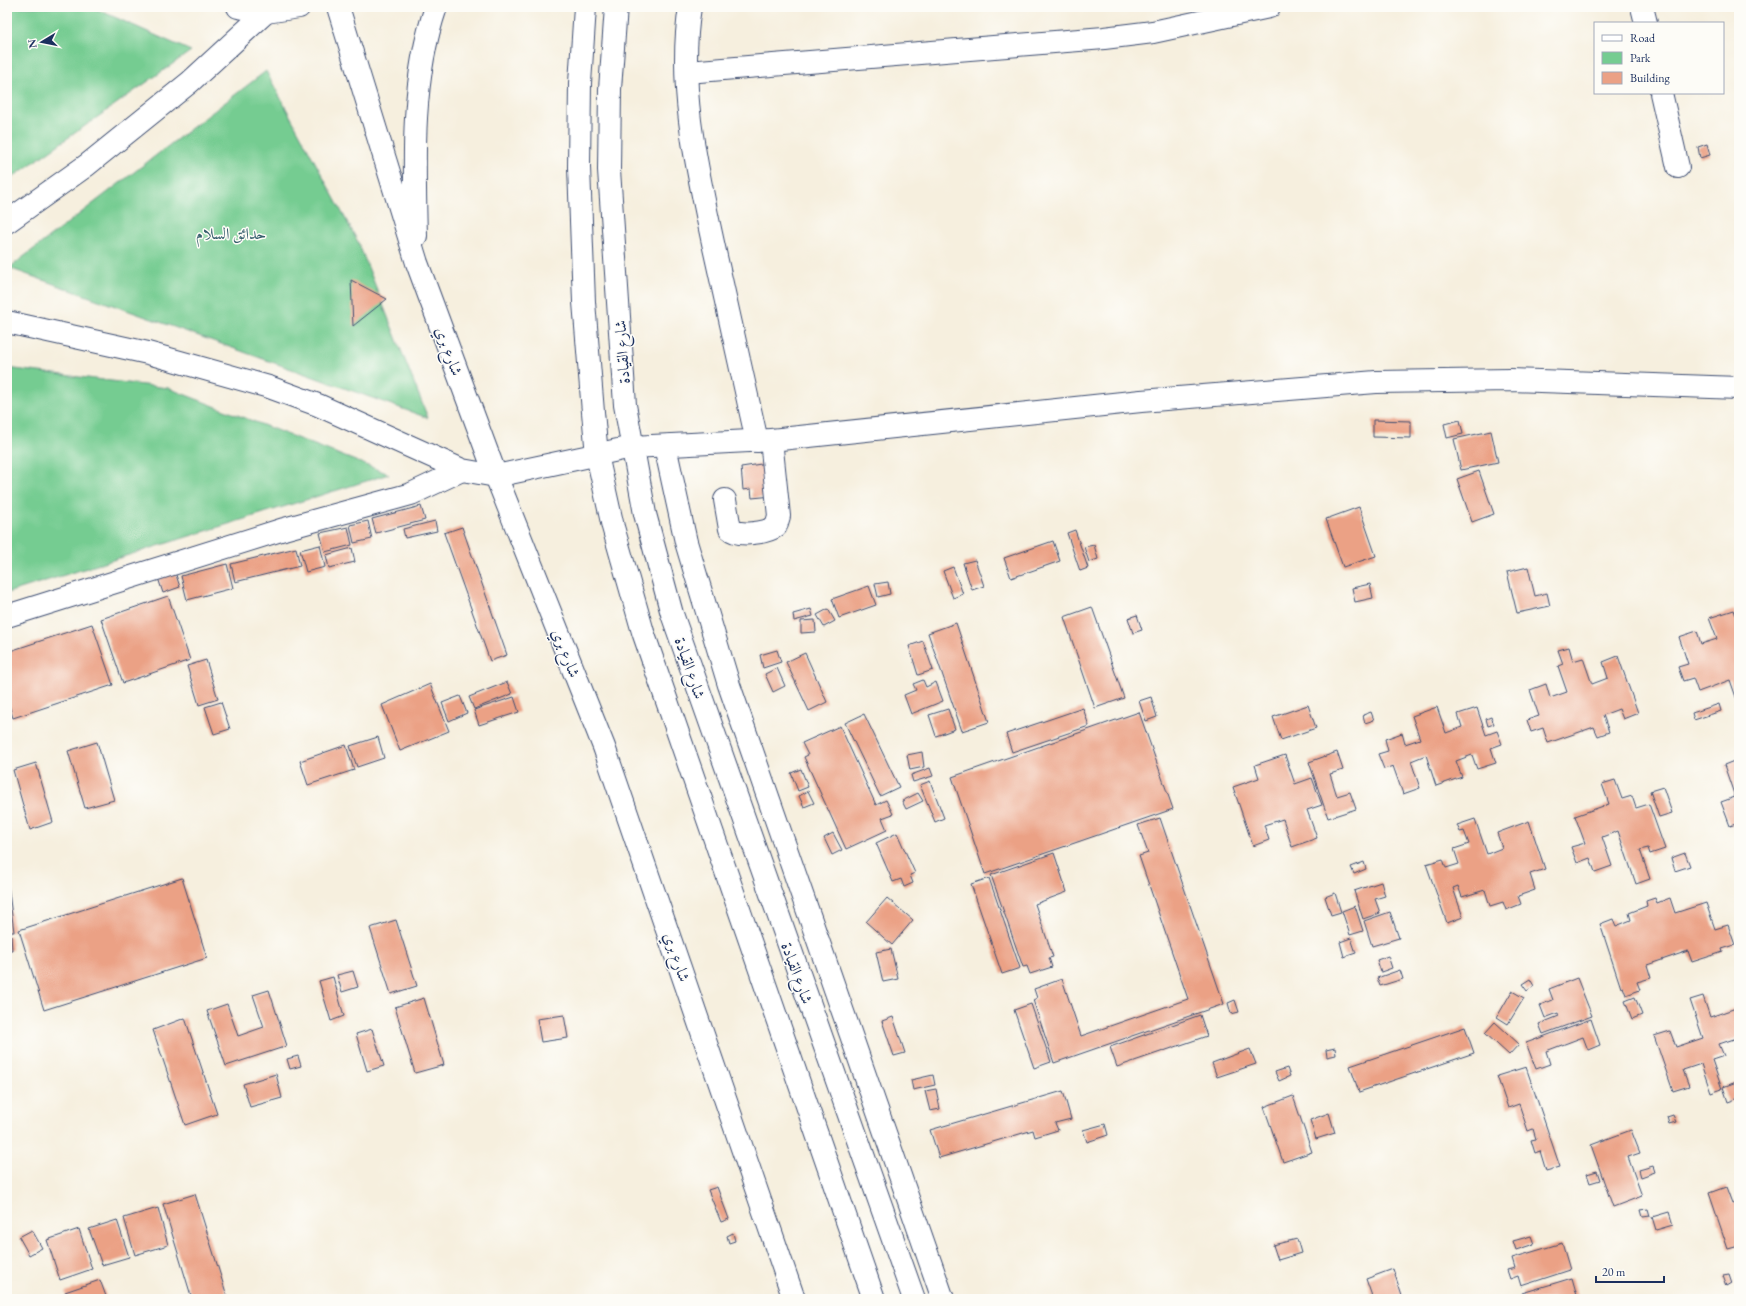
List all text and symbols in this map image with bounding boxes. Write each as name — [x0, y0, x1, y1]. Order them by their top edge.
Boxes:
north arrow — [22, 22, 62, 62]
legend — [1594, 22, 1724, 94]
text: Road — [1630, 30, 1656, 46]
text: N — [24, 38, 40, 49]
text: Park — [1630, 50, 1651, 66]
text: Building — [1630, 70, 1671, 86]
park label: حدائق السلام — [196, 223, 266, 248]
street label: شارع القيادة — [609, 319, 638, 385]
street label: شارع بري — [428, 324, 468, 379]
street label: شارع بري — [544, 626, 585, 682]
street label: شارع القيادة — [667, 634, 710, 703]
street label: شارع بري — [656, 930, 695, 985]
street label: شارع القيادة — [773, 939, 818, 1008]
scale bar — [1596, 1258, 1664, 1284]
text: 20 m — [1602, 1264, 1626, 1280]

